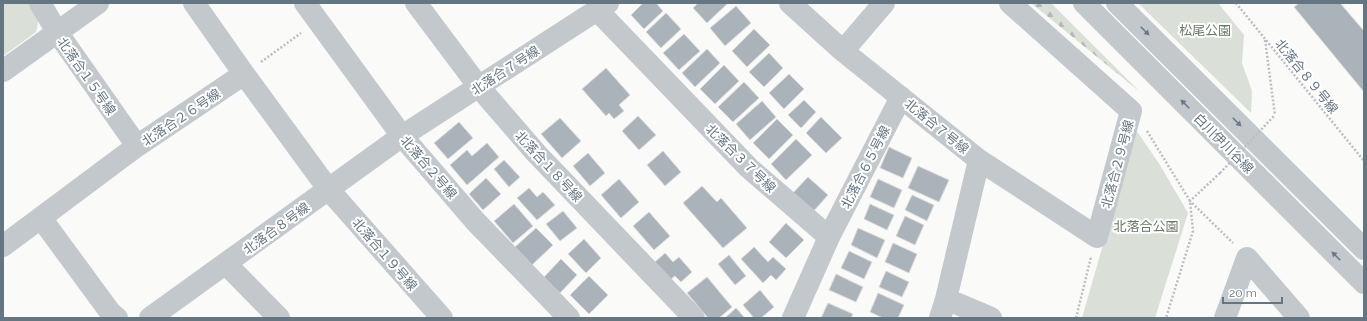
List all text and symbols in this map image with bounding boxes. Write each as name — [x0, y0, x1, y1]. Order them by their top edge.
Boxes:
park label: 松尾公園 — [1179, 23, 1231, 38]
one-way arrow — [1140, 26, 1150, 36]
street label: 北落合１５号線 — [54, 35, 119, 118]
street label: 北落合８９号線 — [1272, 36, 1341, 116]
street label: 北落合７号線 — [468, 43, 542, 98]
street label: 北落合２６号線 — [139, 86, 223, 149]
street label: 北落合７号線 — [902, 96, 972, 157]
one-way arrow — [1180, 99, 1190, 109]
street label: 白川伊川谷線 — [1191, 110, 1257, 176]
one-way arrow — [1232, 117, 1242, 127]
street label: 北落合２９号線 — [1098, 118, 1137, 210]
street label: 北落合３７号線 — [703, 121, 779, 195]
street label: 北落合６５号線 — [838, 123, 893, 211]
street label: 北落合１８号線 — [512, 128, 585, 205]
street label: 北落合２号線 — [397, 133, 460, 202]
street label: 北落合８号線 — [240, 199, 312, 257]
street label: 北落合１９号線 — [349, 215, 420, 294]
park label: 北落合公園 — [1113, 219, 1179, 234]
one-way arrow — [1331, 251, 1341, 261]
scale bar — [1223, 279, 1282, 305]
text: 20 m — [1229, 286, 1257, 300]

